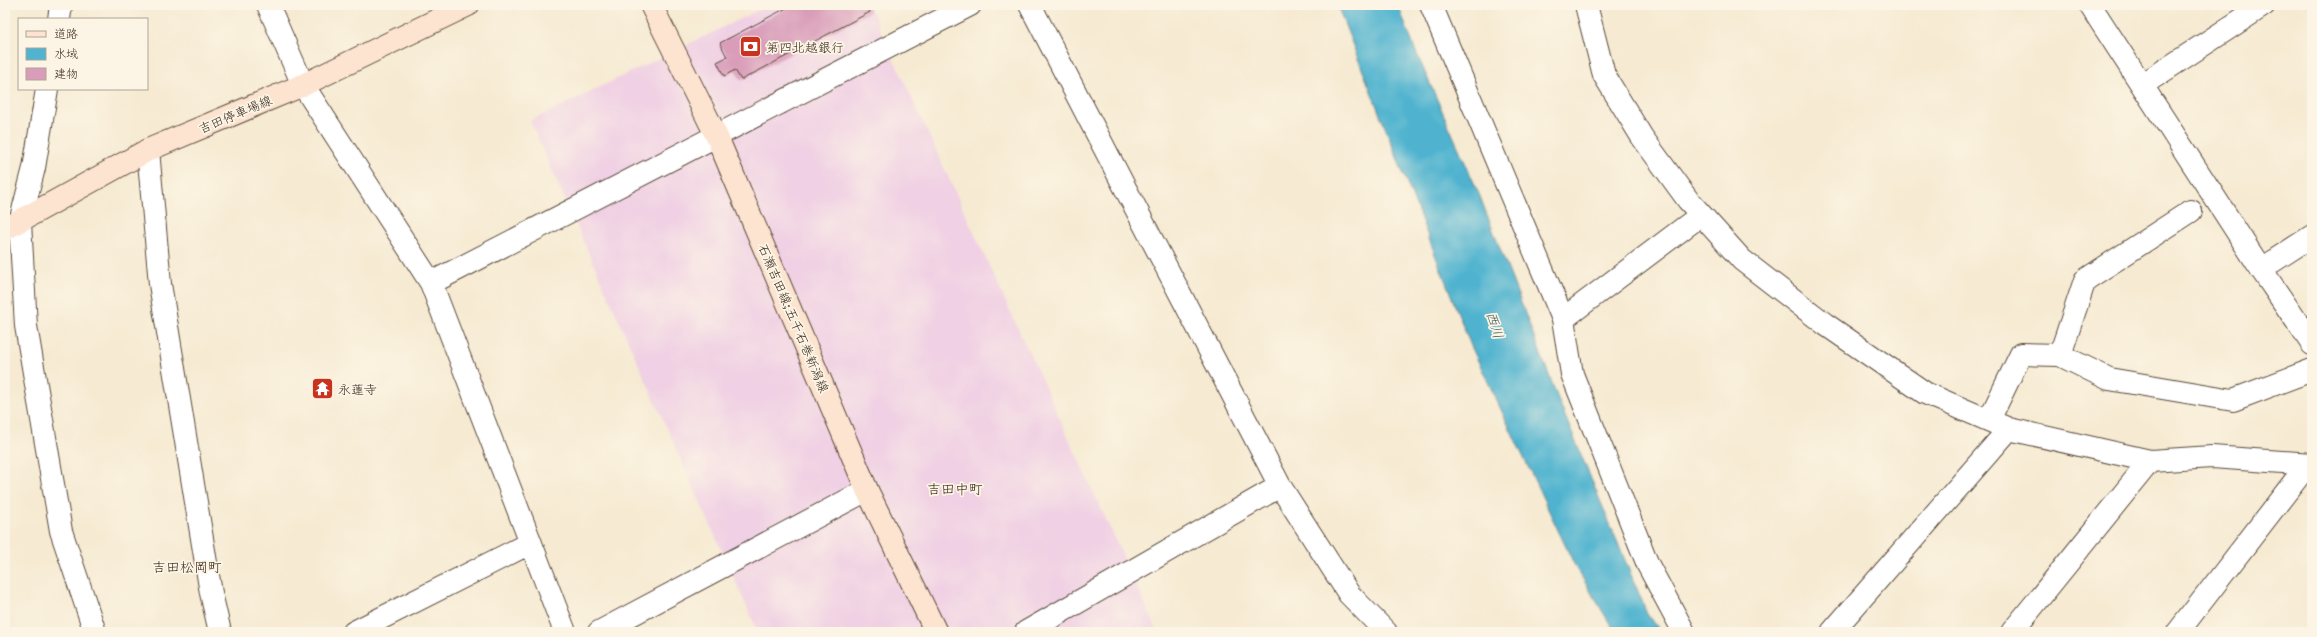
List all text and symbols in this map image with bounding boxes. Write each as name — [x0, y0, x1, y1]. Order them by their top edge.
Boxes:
legend — [18, 18, 148, 90]
text: 道路 — [54, 25, 78, 41]
bank icon: 第四北越銀行 — [737, 34, 763, 60]
place label: 第四北越銀行 — [766, 38, 844, 55]
text: 水域 — [54, 45, 78, 61]
text: 建物 — [54, 65, 78, 81]
street label: 吉田停車場線 — [196, 90, 275, 137]
street label: 石瀬吉田線;五千石巻新潟線 — [755, 241, 834, 396]
water label: 西川 — [1482, 309, 1509, 341]
temple icon: 永蓮寺 — [309, 376, 335, 402]
place label: 永蓮寺 — [338, 380, 377, 397]
district label: 吉田中町 — [927, 479, 983, 498]
district label: 吉田松岡町 — [152, 557, 222, 576]

